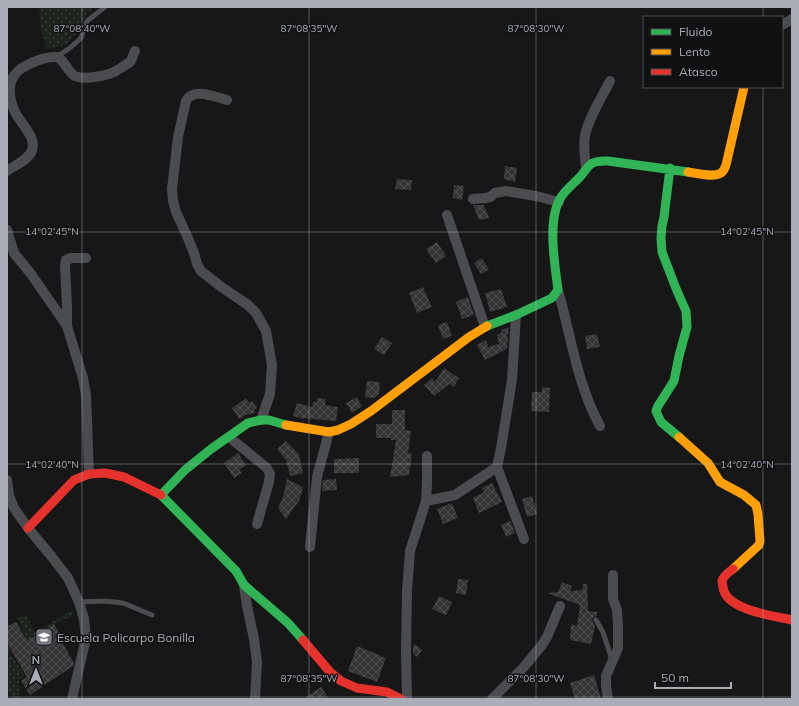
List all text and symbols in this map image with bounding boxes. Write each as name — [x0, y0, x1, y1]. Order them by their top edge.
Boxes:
legend — [643, 16, 783, 88]
text: 87°08'40"W — [54, 22, 110, 35]
text: 87°08'35"W — [281, 22, 337, 35]
text: 87°08'30"W — [508, 22, 564, 35]
text: Fluido — [679, 24, 713, 39]
text: Lento — [679, 44, 710, 59]
text: Atasco — [679, 64, 718, 79]
text: 14°02'45"N — [25, 225, 79, 238]
text: 14°02'45"N — [720, 225, 774, 238]
text: 14°02'40"N — [25, 458, 79, 471]
text: 14°02'40"N — [720, 458, 774, 471]
school or university icon: Escuela Policarpo Bonilla — [34, 627, 54, 647]
place label: Escuela Policarpo Bonilla — [57, 630, 195, 645]
north arrow — [16, 650, 56, 690]
text: N — [32, 653, 40, 667]
scale bar — [655, 664, 731, 690]
text: 50 m — [661, 670, 689, 685]
text: 87°08'35"W — [281, 672, 337, 685]
text: 87°08'30"W — [508, 672, 564, 685]

